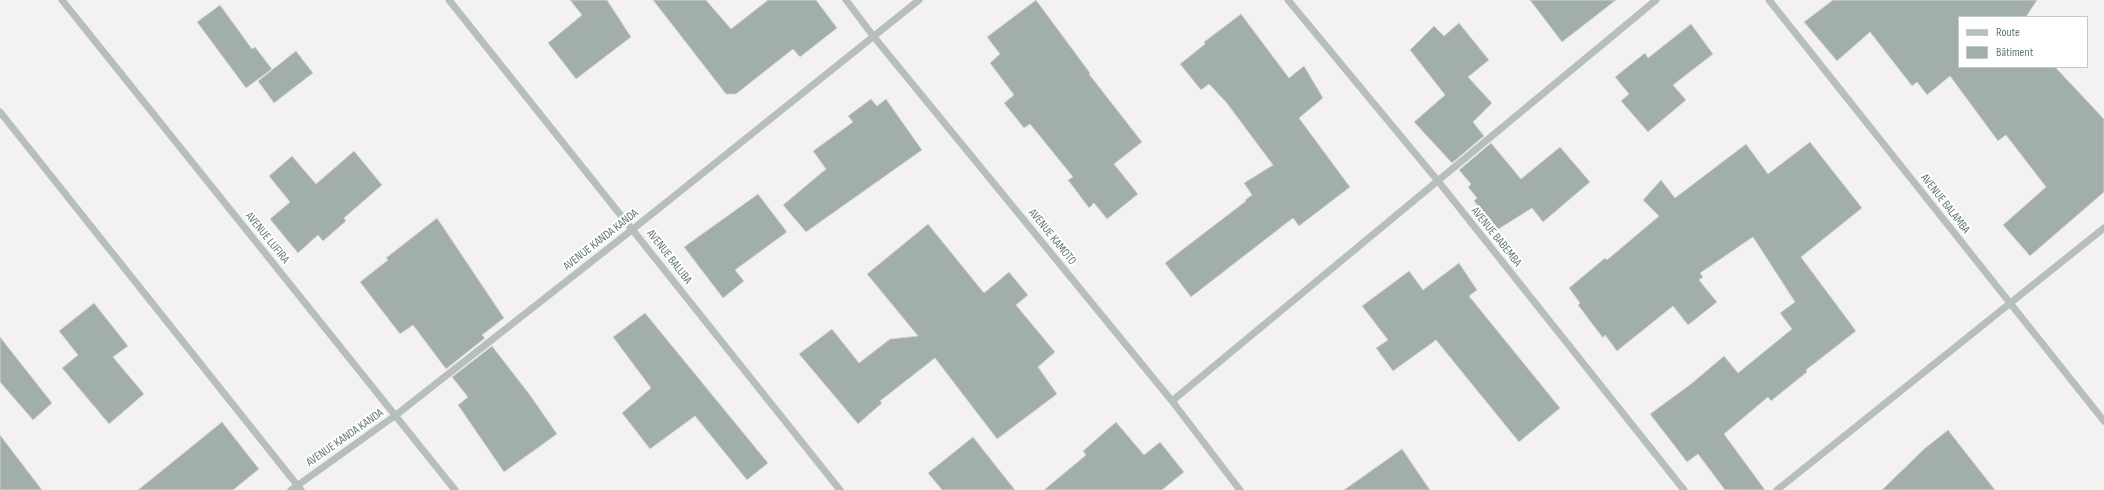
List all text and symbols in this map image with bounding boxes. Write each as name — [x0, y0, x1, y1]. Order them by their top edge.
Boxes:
legend — [1958, 16, 2088, 68]
text: Route — [1996, 25, 2020, 40]
text: Bâtiment — [1996, 45, 2033, 60]
street label: AVENUE BALAMBA — [1917, 171, 1973, 237]
street label: AVENUE BABEMBA — [1468, 204, 1524, 270]
street label: AVENUE KANDA KANDA — [561, 206, 641, 274]
street label: AVENUE KAMOTO — [1025, 206, 1079, 268]
street label: AVENUE LUFIRA — [242, 209, 292, 267]
street label: AVENUE BALUBA — [643, 227, 695, 287]
street label: AVENUE KANDA KANDA — [304, 406, 386, 470]

